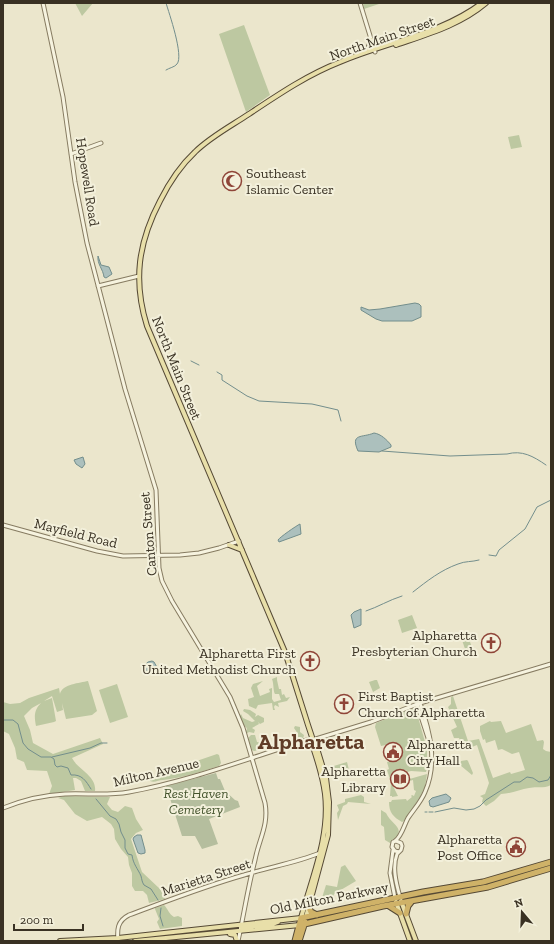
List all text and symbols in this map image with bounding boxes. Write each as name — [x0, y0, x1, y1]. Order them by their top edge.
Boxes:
street label: North Main Street — [327, 12, 438, 64]
street label: Hopewell Road — [72, 137, 103, 228]
place label: Southeast Islamic Center — [246, 165, 334, 198]
mosque icon: Southeast Islamic Center — [221, 170, 243, 192]
street label: North Main Street — [148, 314, 205, 423]
street label: Canton Street — [136, 490, 161, 577]
street label: Mayfield Road — [33, 515, 120, 552]
place label: Alpharetta Presbyterian Church — [352, 627, 477, 660]
church icon: Alpharetta Presbyterian Church — [480, 632, 502, 654]
place label: Alpharetta First United Methodist Church — [142, 645, 297, 678]
church icon: Alpharetta First United Methodist Church — [299, 650, 321, 672]
place label: First Baptist Church of Alpharetta — [358, 688, 485, 721]
church icon: First Baptist Church of Alpharetta — [333, 693, 355, 715]
district label: Alpharetta — [258, 728, 364, 755]
place label: Alpharetta City Hall — [407, 736, 472, 769]
public building icon: Alpharetta City Hall — [382, 741, 404, 763]
street label: Milton Avenue — [112, 754, 201, 791]
place label: Alpharetta Library — [321, 763, 387, 796]
library icon: Alpharetta Library — [389, 768, 411, 790]
park label: Rest Haven Cemetery — [163, 785, 229, 818]
place label: Alpharetta Post Office — [437, 831, 502, 864]
public building icon: Alpharetta Post Office — [505, 836, 527, 858]
street label: Marietta Street — [160, 855, 254, 900]
street label: Old Milton Parkway — [268, 879, 391, 918]
north arrow — [502, 892, 542, 932]
text: N — [513, 895, 526, 911]
scale bar — [14, 906, 83, 932]
text: 200 m — [20, 913, 54, 927]

